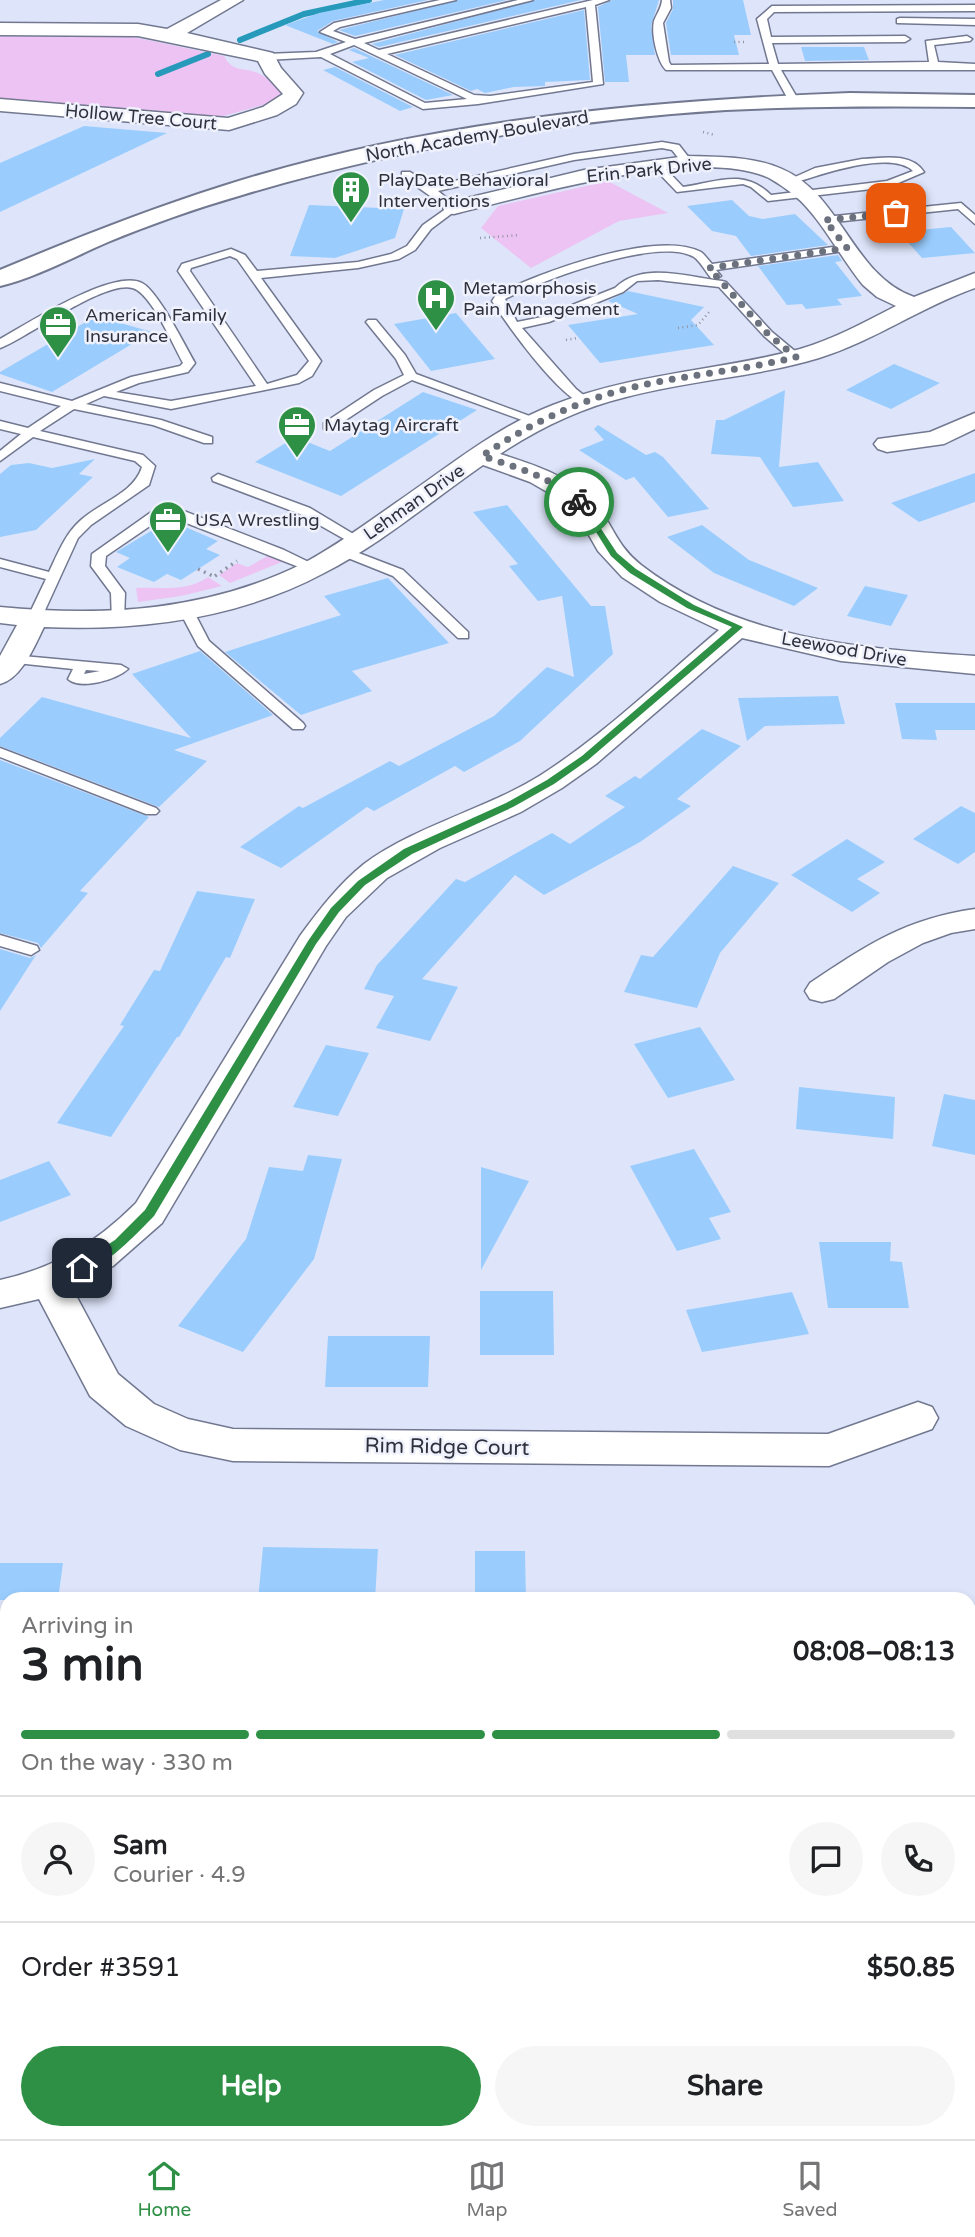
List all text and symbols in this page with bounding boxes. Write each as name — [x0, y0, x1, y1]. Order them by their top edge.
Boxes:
street label: Hollow Tree Court — [64, 99, 218, 135]
street label: North Academy Boulevard — [364, 106, 590, 166]
street label: Erin Park Drive — [585, 152, 713, 188]
building icon: PlayDate Behavioral Interventions — [330, 169, 372, 224]
place label: PlayDate Behavioral Interventions — [378, 169, 549, 212]
pin — [866, 183, 926, 243]
icon: bag — [877, 194, 915, 232]
hospital icon: Metamorphosis Pain Management — [415, 277, 457, 332]
place label: Metamorphosis Pain Management — [463, 277, 619, 320]
office icon: American Family Insurance — [37, 304, 79, 359]
place label: American Family Insurance — [85, 304, 227, 347]
office icon: Maytag Aircraft — [276, 404, 318, 459]
place label: Maytag Aircraft — [324, 414, 459, 436]
street label: Lehman Drive — [359, 459, 469, 545]
courier — [544, 467, 614, 537]
icon: bike — [560, 483, 598, 521]
office icon: USA Wrestling — [147, 499, 189, 554]
place label: USA Wrestling — [195, 509, 320, 531]
street label: Leewood Drive — [780, 627, 908, 671]
pin — [52, 1238, 112, 1298]
icon: home — [63, 1249, 101, 1287]
street label: Rim Ridge Court — [364, 1433, 530, 1461]
text: Arriving in — [21, 1612, 134, 1640]
text: 08:08–08:13 — [793, 1636, 955, 1667]
text: 3 min — [21, 1638, 144, 1693]
text: On the way · 330 m — [21, 1749, 233, 1777]
button: person — [21, 1822, 95, 1896]
button: chat — [789, 1822, 863, 1896]
button: phone — [881, 1822, 955, 1896]
text: Sam — [113, 1830, 168, 1861]
text: Courier · 4.9 — [113, 1861, 246, 1889]
text: Order #3591 — [21, 1952, 181, 1983]
text: $50.85 — [867, 1952, 955, 1983]
button: Help — [21, 2046, 481, 2126]
button: Share — [495, 2046, 955, 2126]
tab: Home — [138, 2157, 191, 2221]
tab: Map — [466, 2157, 507, 2221]
tab: Saved — [783, 2157, 837, 2221]

